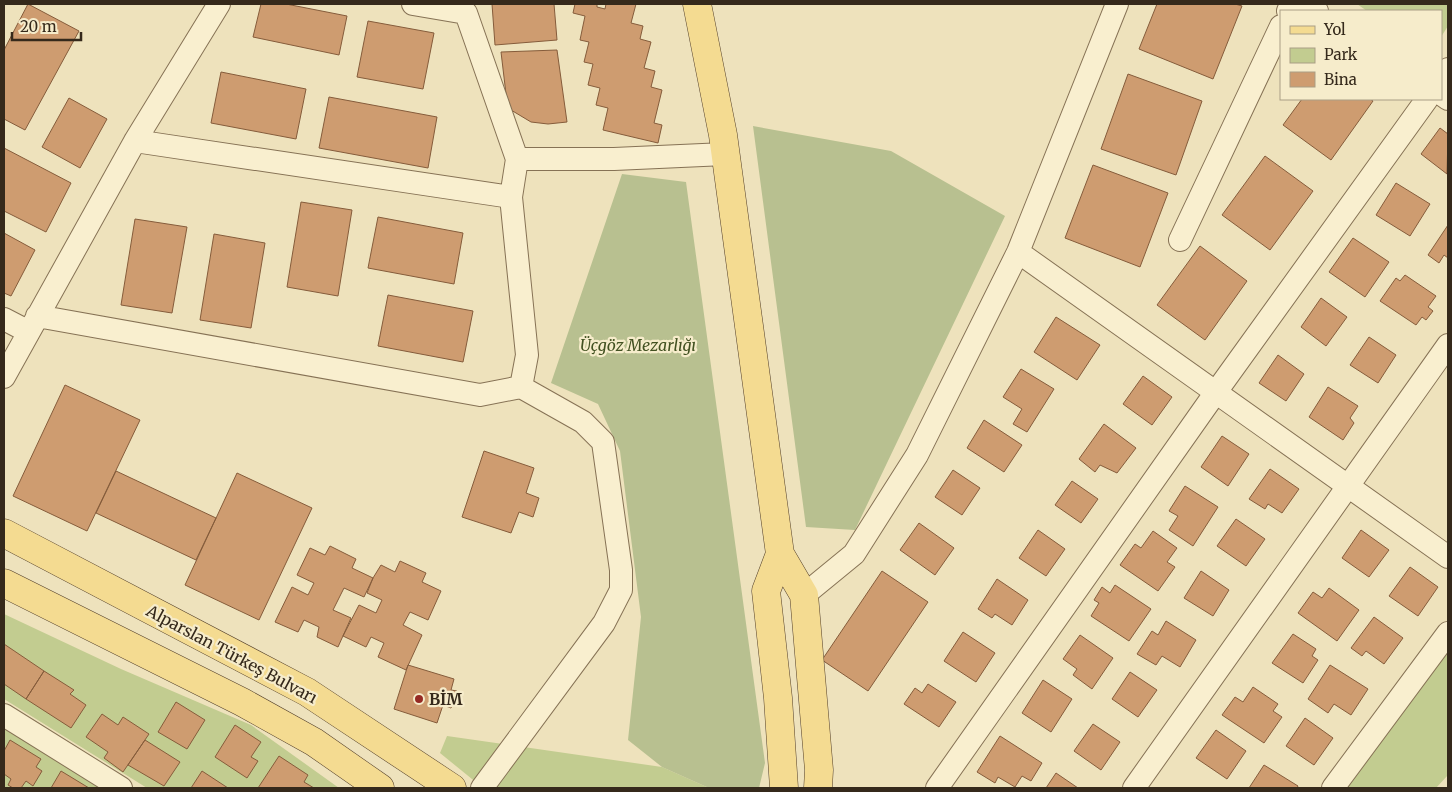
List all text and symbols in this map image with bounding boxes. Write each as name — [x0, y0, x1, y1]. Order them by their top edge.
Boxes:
scale bar — [12, 10, 81, 42]
legend — [1280, 10, 1442, 100]
text: 20 m — [20, 17, 57, 36]
text: Yol — [1323, 20, 1346, 39]
text: Park — [1324, 45, 1358, 64]
text: Bina — [1324, 70, 1357, 89]
park label: Üçgöz Mezarlığı — [580, 335, 696, 355]
street label: Alparslan Türkeş Bulvarı — [142, 600, 321, 708]
place label: BİM — [429, 689, 463, 709]
marker: BİM — [413, 693, 425, 705]

